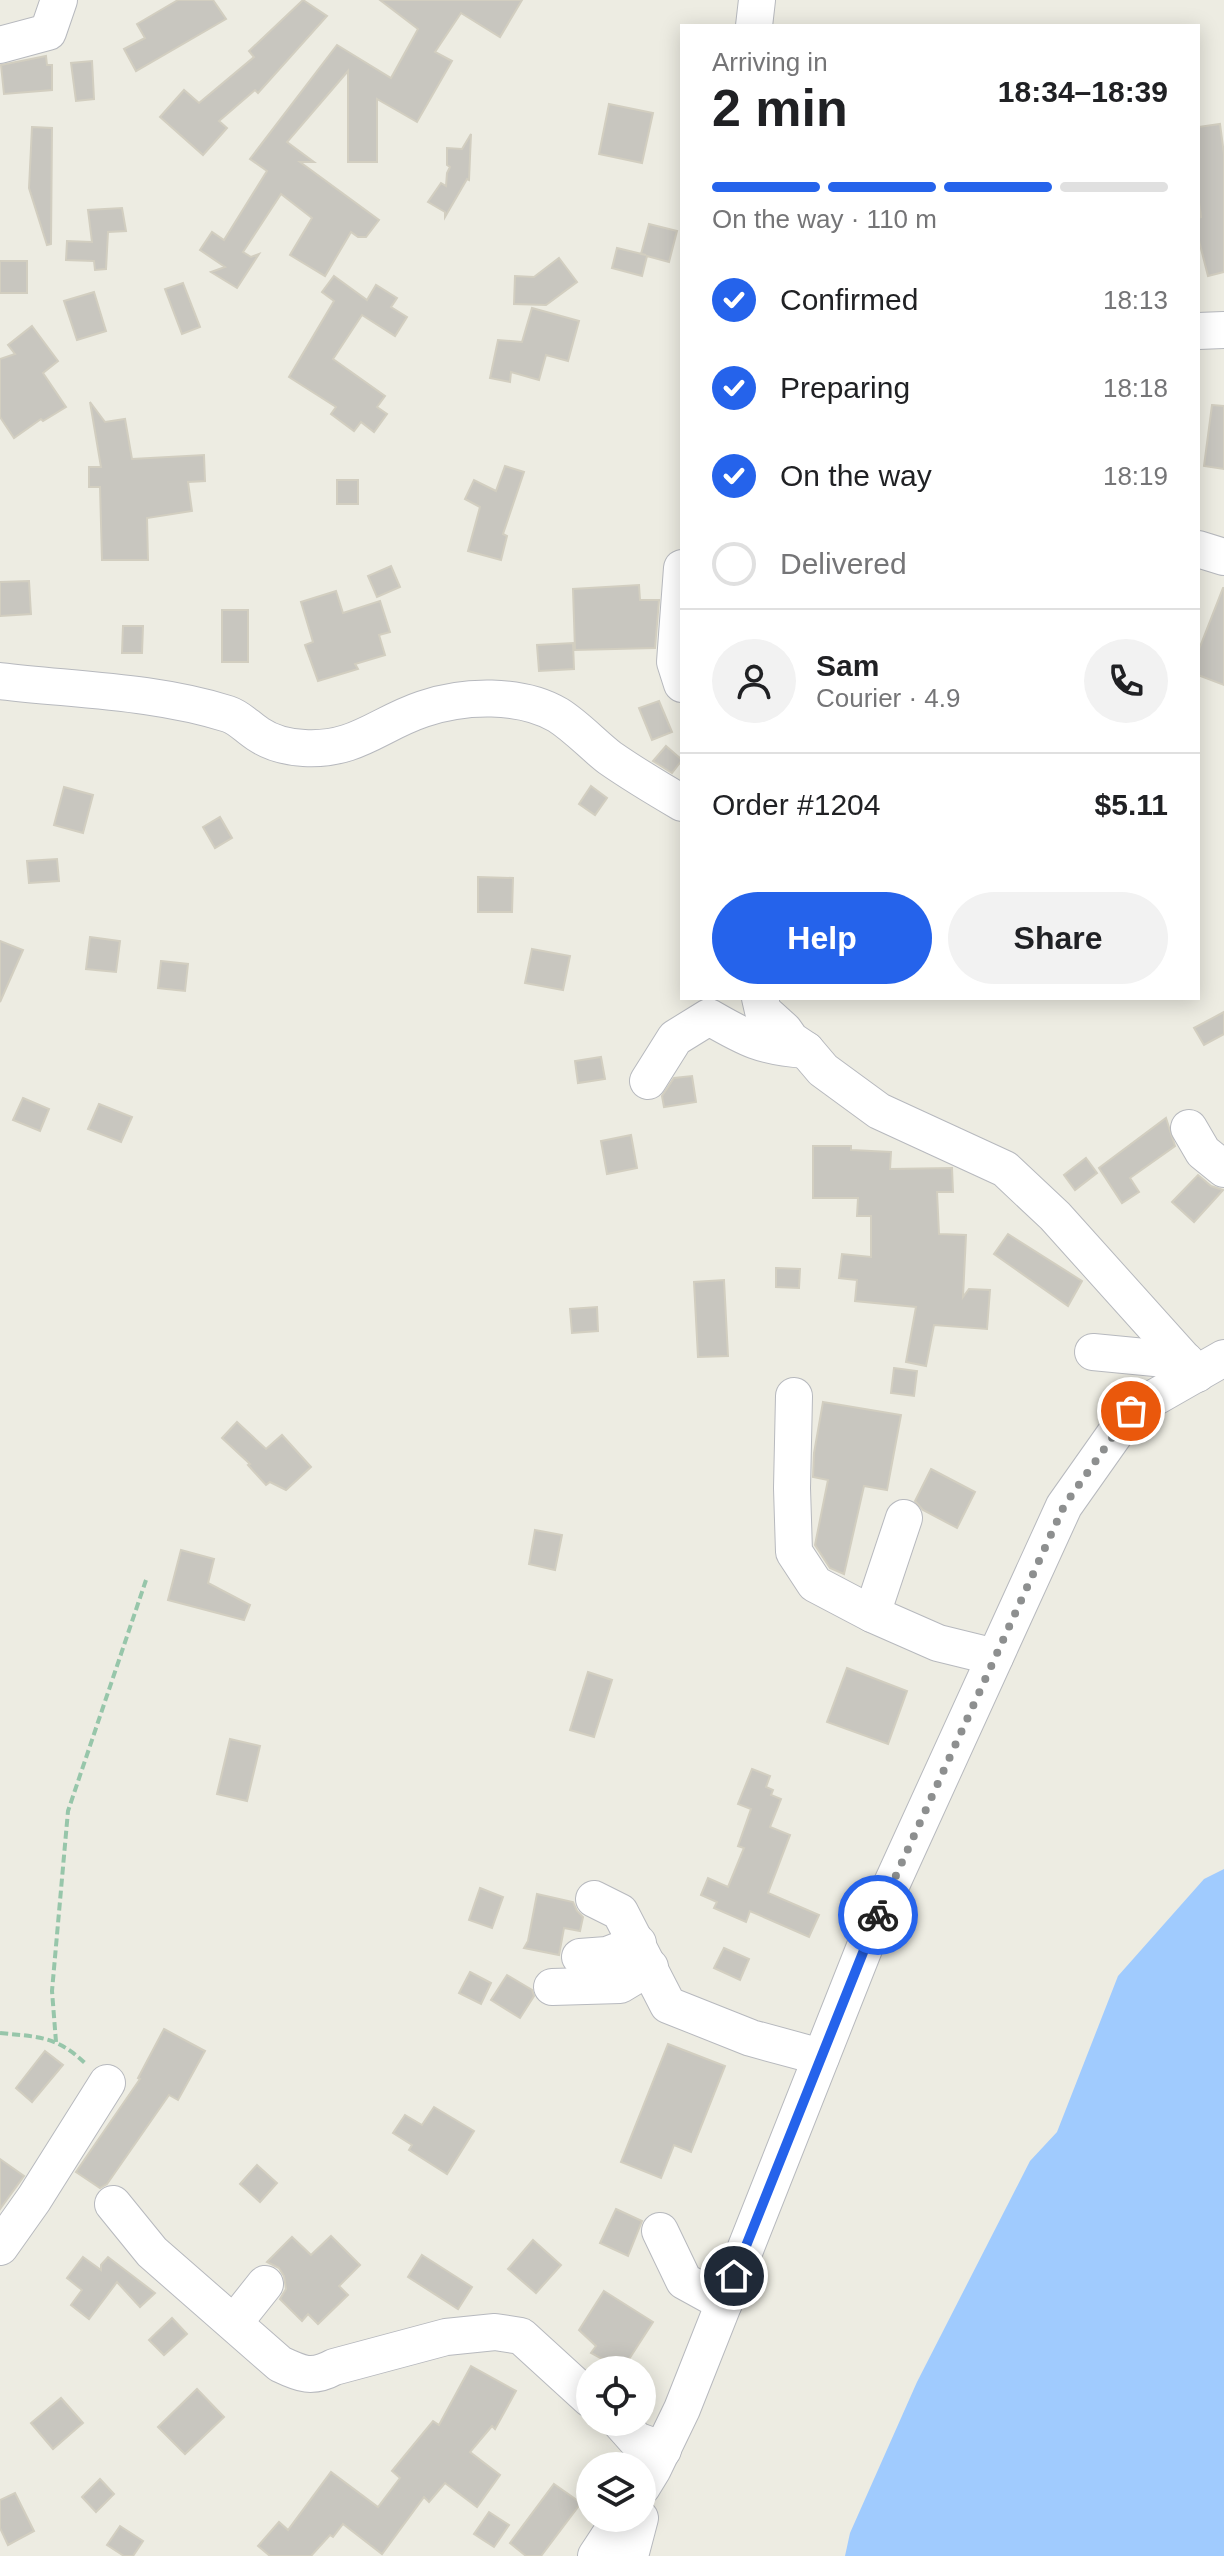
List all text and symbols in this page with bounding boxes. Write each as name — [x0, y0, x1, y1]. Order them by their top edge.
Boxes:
text: Arriving in — [712, 47, 828, 77]
text: 18:34–18:39 — [998, 75, 1168, 108]
text: 2 min — [712, 79, 848, 137]
text: On the way · 110 m — [712, 204, 937, 234]
icon: check — [712, 278, 756, 322]
text: Confirmed — [780, 283, 918, 316]
text: 18:13 — [1103, 285, 1168, 315]
icon: check — [712, 366, 756, 410]
text: Preparing — [780, 371, 910, 404]
text: 18:18 — [1103, 373, 1168, 403]
icon: check — [712, 454, 756, 498]
text: On the way — [780, 459, 932, 492]
text: 18:19 — [1103, 461, 1168, 491]
text: Delivered — [780, 547, 907, 580]
button: person — [712, 639, 796, 723]
button: phone — [1084, 639, 1168, 723]
text: Sam — [816, 649, 879, 682]
text: Courier · 4.9 — [816, 683, 961, 713]
text: Order #1204 — [712, 788, 880, 821]
text: $5.11 — [1095, 788, 1168, 821]
button: Help — [712, 892, 932, 984]
button: Share — [948, 892, 1168, 984]
pin — [1097, 1377, 1165, 1445]
icon: bag — [1109, 1389, 1153, 1433]
courier — [838, 1875, 918, 1955]
icon: bike — [856, 1893, 900, 1937]
pin — [700, 2242, 768, 2310]
icon: home — [712, 2254, 756, 2298]
map controls — [576, 2356, 656, 2532]
button: locate — [576, 2356, 656, 2436]
button: layers — [576, 2452, 656, 2532]

